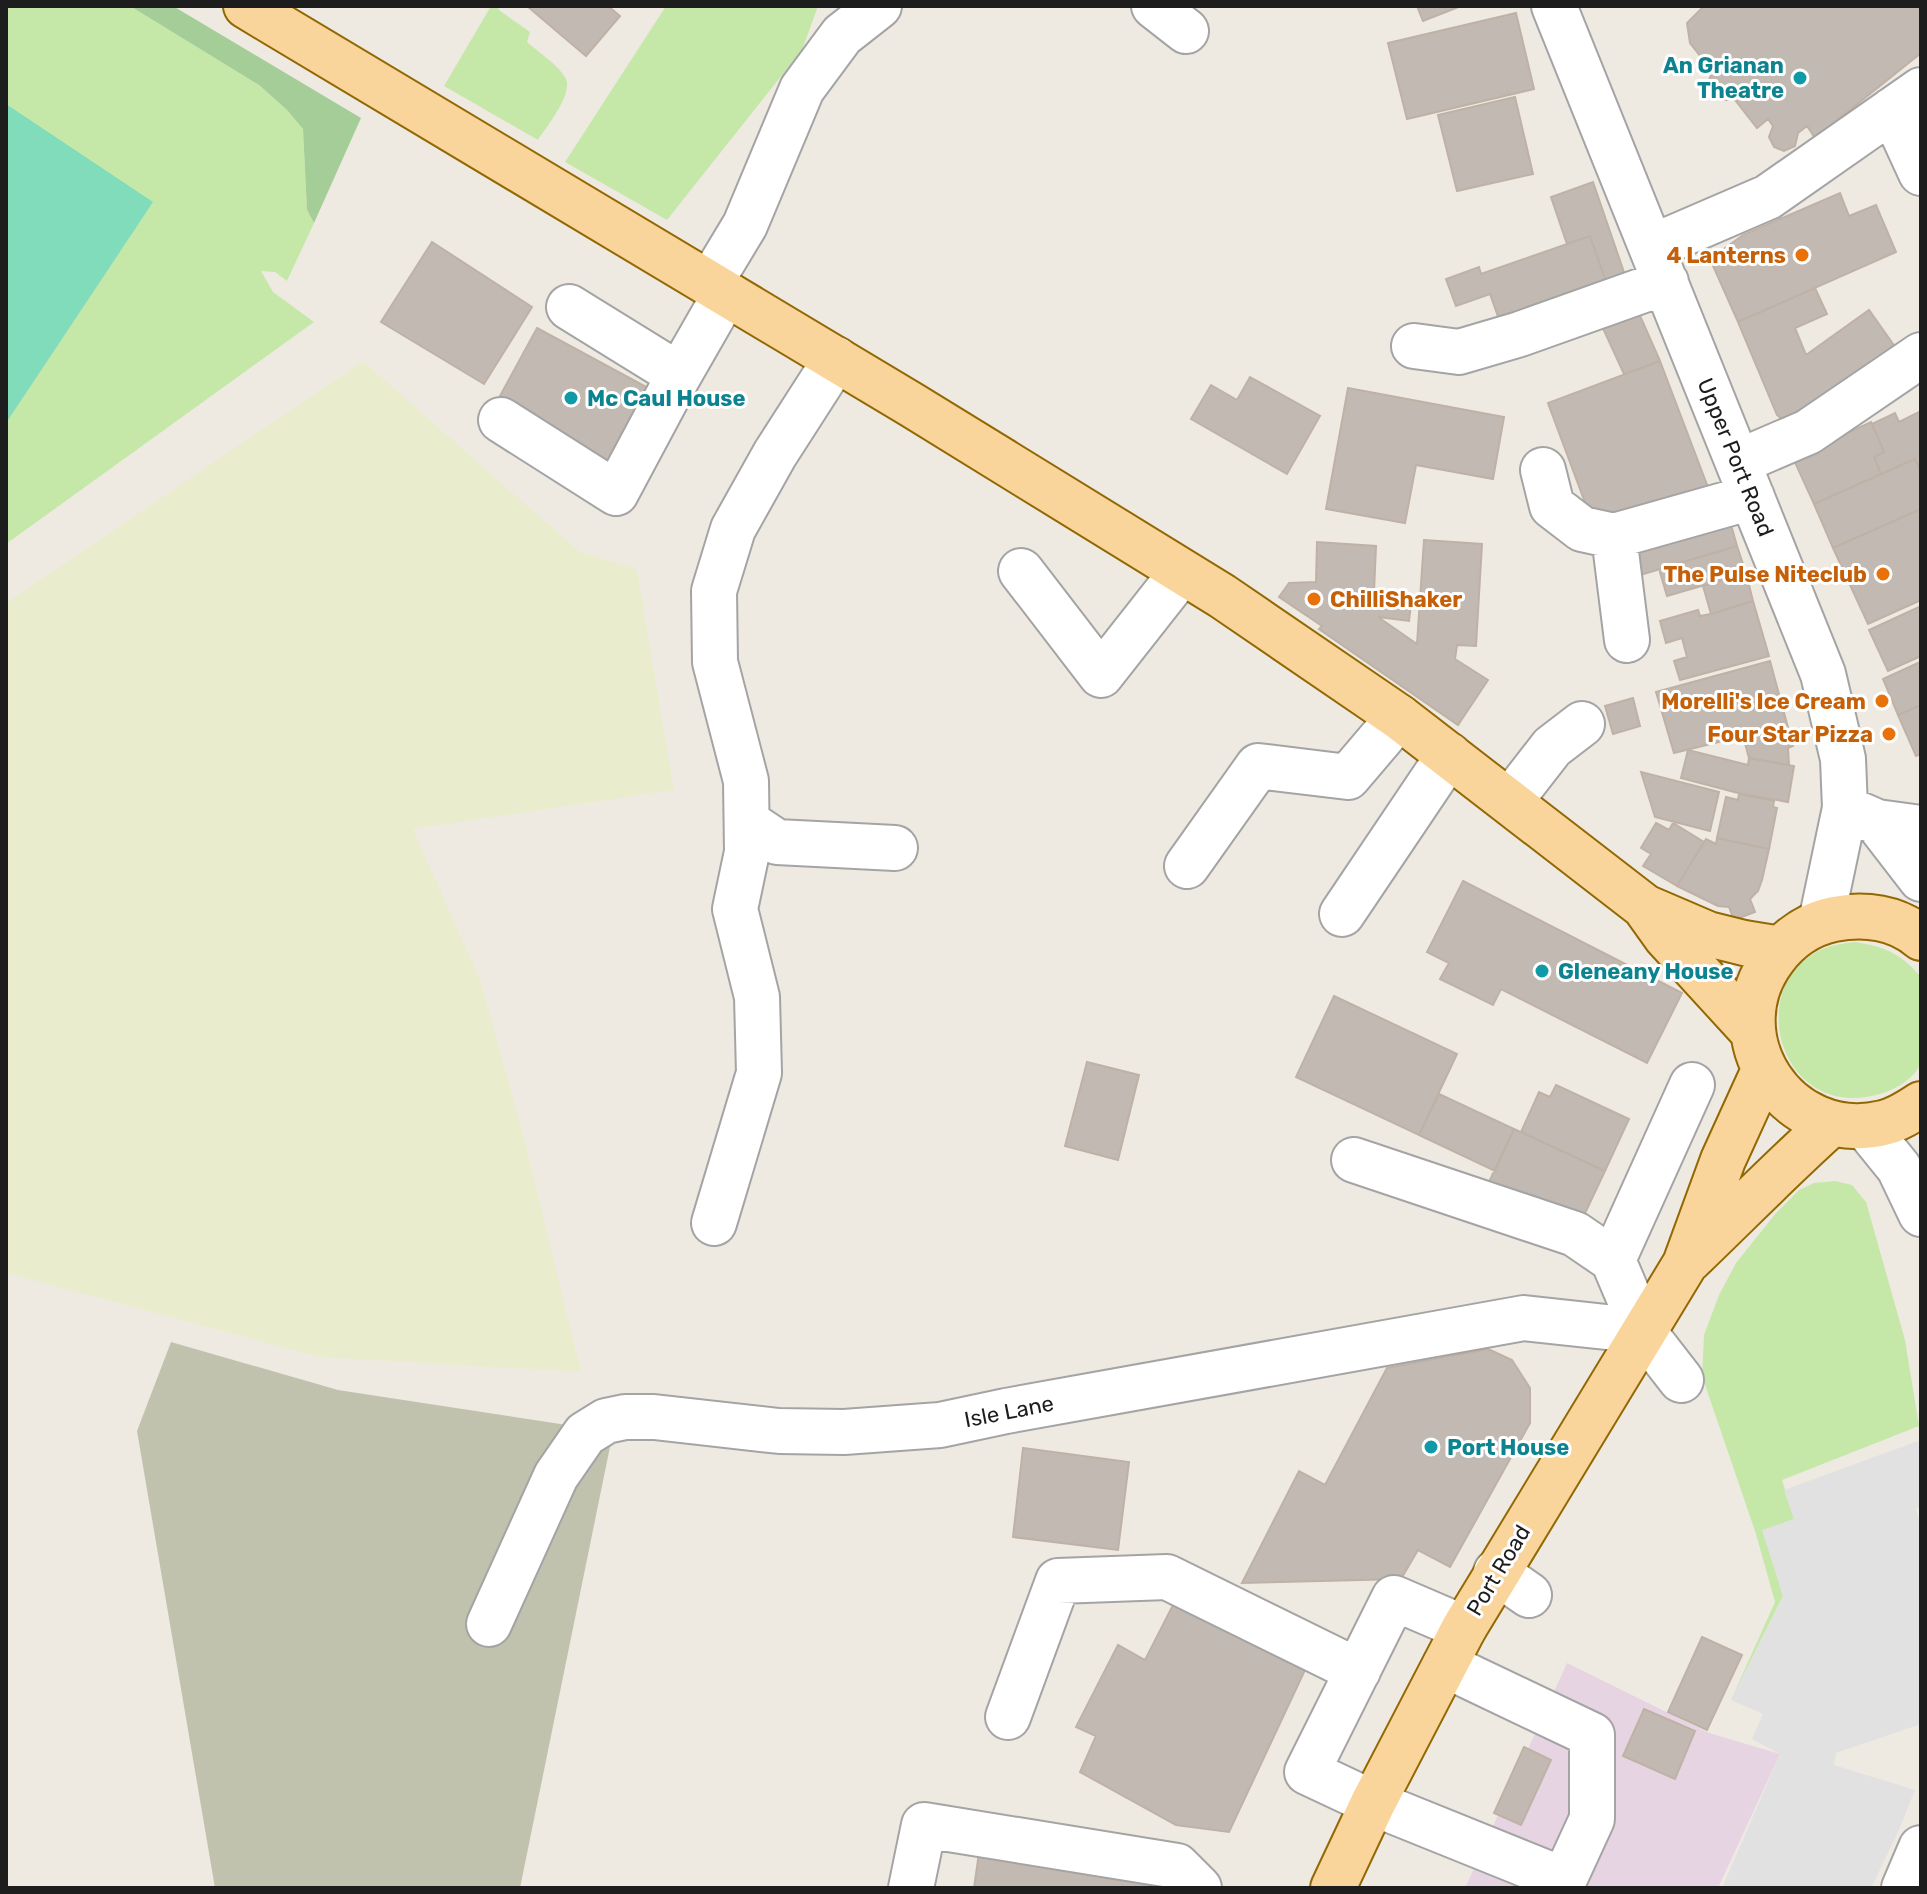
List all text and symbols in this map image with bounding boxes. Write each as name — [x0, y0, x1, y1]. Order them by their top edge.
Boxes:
place label: An Grianan Theatre — [1663, 52, 1784, 104]
marker: An Grianan Theatre — [1791, 69, 1809, 87]
place label: 4 Lanterns — [1667, 242, 1786, 269]
marker: 4 Lanterns — [1793, 246, 1811, 264]
street label: Upper Port Road — [1691, 374, 1780, 540]
place label: Mc Caul House — [587, 385, 746, 412]
marker: Mc Caul House — [562, 389, 580, 407]
place label: The Pulse Niteclub — [1664, 561, 1867, 588]
marker: The Pulse Niteclub — [1874, 565, 1892, 583]
place label: ChilliShaker — [1330, 586, 1462, 613]
marker: ChilliShaker — [1305, 590, 1323, 608]
place label: Morelli's Ice Cream — [1661, 688, 1866, 715]
marker: Morelli's Ice Cream — [1873, 692, 1891, 710]
place label: Four Star Pizza — [1707, 721, 1873, 748]
marker: Four Star Pizza — [1880, 725, 1898, 743]
place label: Gleneany House — [1558, 958, 1734, 985]
marker: Gleneany House — [1533, 962, 1551, 980]
street label: Isle Lane — [962, 1390, 1056, 1433]
place label: Port House — [1447, 1434, 1569, 1461]
marker: Port House — [1422, 1438, 1440, 1456]
street label: Port Road — [1461, 1520, 1536, 1621]

